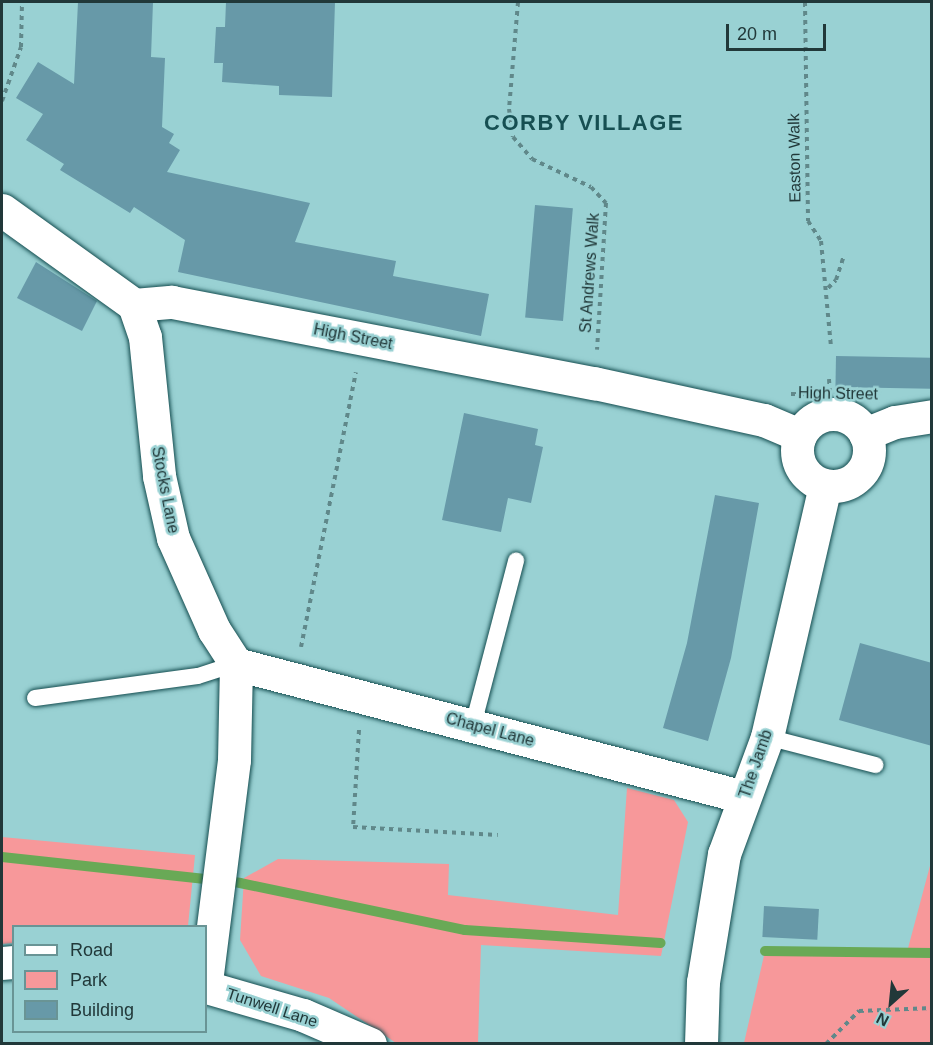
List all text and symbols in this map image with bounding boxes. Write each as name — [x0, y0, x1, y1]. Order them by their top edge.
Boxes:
scale bar — [729, 12, 830, 50]
text: 20 m — [737, 24, 777, 44]
district label: CORBY VILLAGE — [484, 110, 684, 136]
street label: Easton Walk — [785, 113, 805, 203]
street label: St Andrews Walk — [576, 212, 604, 334]
street label: High Street — [312, 320, 394, 354]
street label: High Street — [798, 384, 878, 404]
street label: Stocks Lane — [147, 445, 183, 535]
street label: Chapel Lane — [444, 709, 536, 751]
street label: The Jamb — [735, 727, 777, 801]
legend — [12, 925, 207, 1033]
text: Road — [70, 940, 113, 960]
text: Park — [70, 970, 107, 990]
north arrow — [861, 973, 921, 1033]
street label: Tunwell Lane — [224, 984, 320, 1032]
text: Building — [70, 1000, 134, 1020]
text: N — [874, 1009, 892, 1030]

